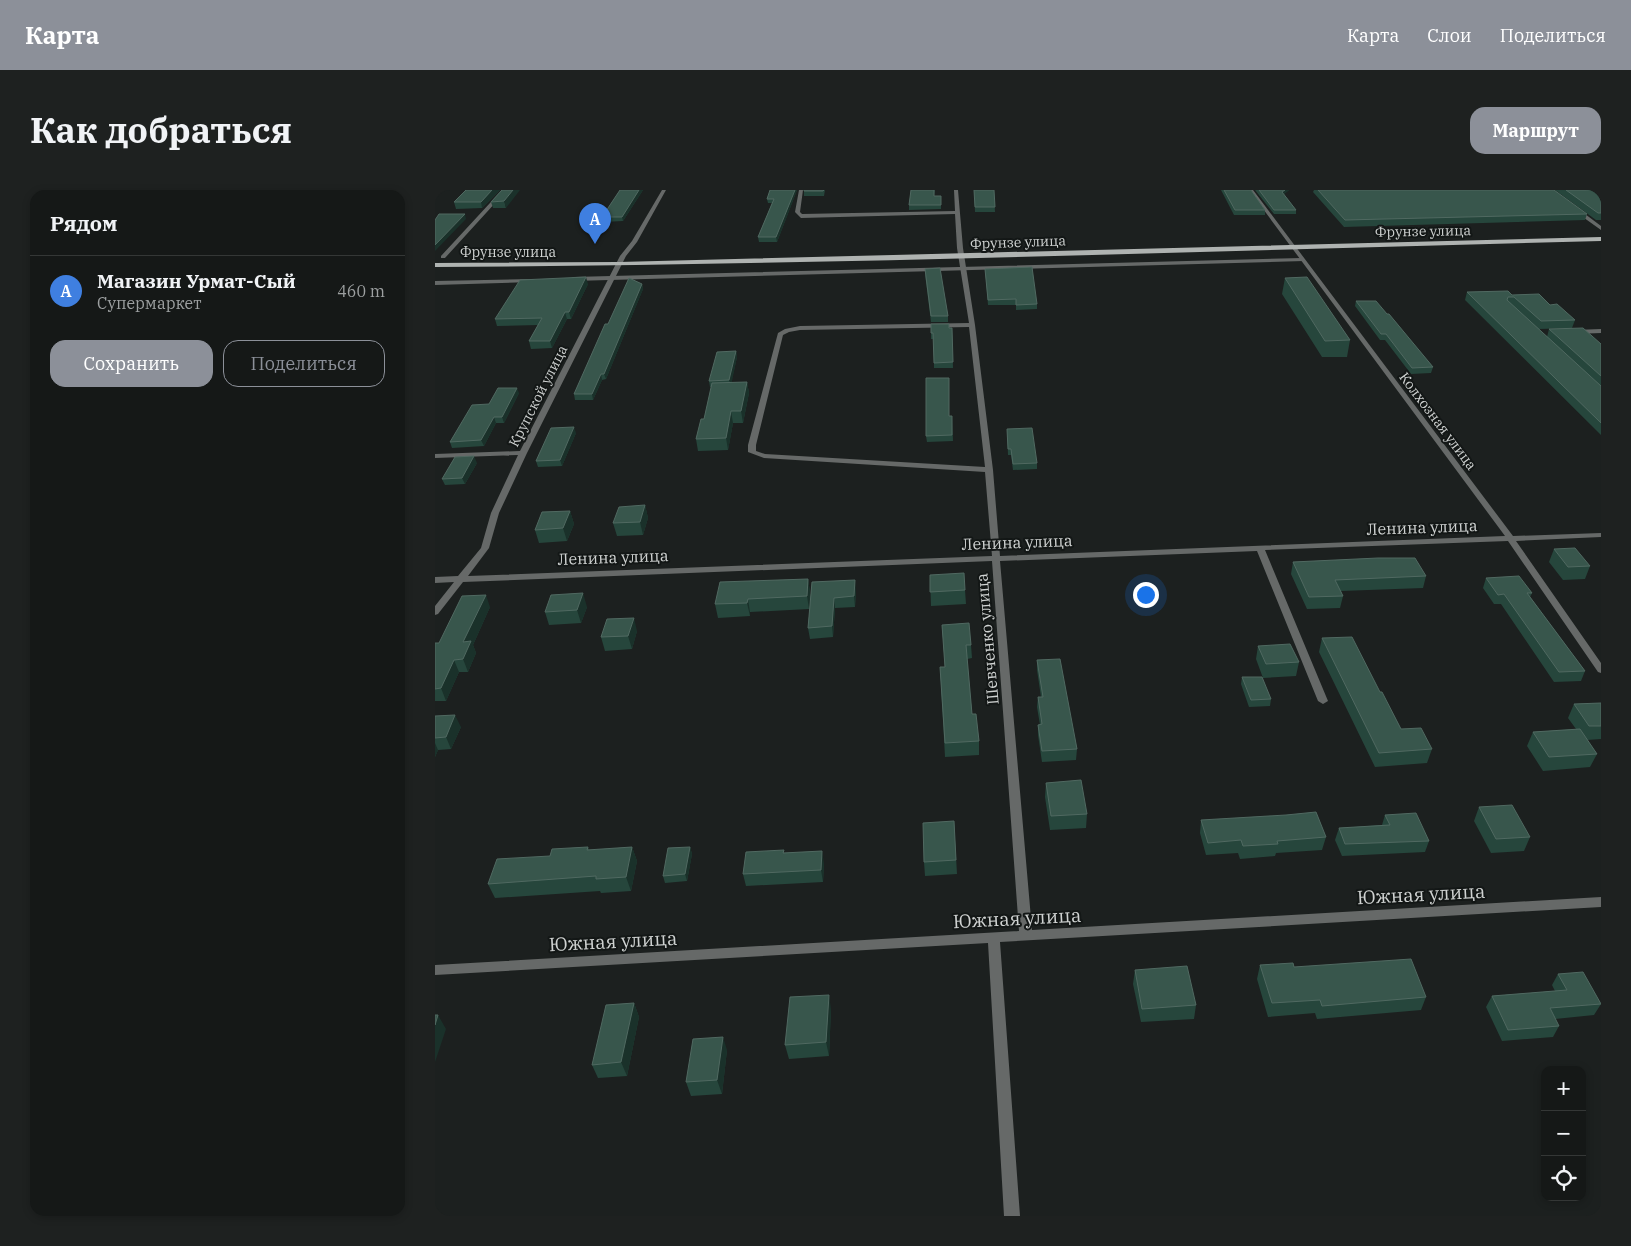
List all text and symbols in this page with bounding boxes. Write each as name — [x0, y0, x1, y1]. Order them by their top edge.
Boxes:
text: Карта — [25, 19, 100, 51]
text: Карта — [1347, 24, 1399, 47]
text: Слои — [1427, 24, 1472, 47]
text: Поделиться — [1500, 24, 1606, 47]
text: Как добраться — [30, 107, 292, 153]
button: Маршрут — [1470, 107, 1601, 154]
pin: A — [579, 203, 611, 244]
text: Рядом — [50, 209, 118, 237]
street label: Фрунзе улица — [1375, 221, 1472, 241]
street label: Фрунзе улица — [970, 231, 1067, 253]
street label: Фрунзе улица — [460, 243, 556, 261]
text: Магазин Урмат-Сый — [97, 269, 296, 293]
text: A — [60, 281, 72, 301]
text: 460 m — [337, 281, 385, 301]
text: Супермаркет — [97, 293, 202, 313]
button: Сохранить — [50, 340, 213, 387]
button: Поделиться — [223, 340, 385, 387]
street label: Крупской улица — [505, 342, 572, 450]
street label: Колхозная улица — [1395, 369, 1481, 474]
street label: Ленина улица — [1366, 515, 1478, 539]
street label: Ленина улица — [961, 530, 1073, 554]
street label: Ленина улица — [557, 545, 669, 569]
street label: Шевченко улица — [971, 572, 1003, 706]
your location — [1133, 582, 1159, 608]
street label: Южная улица — [1356, 879, 1486, 909]
street label: Южная улица — [952, 903, 1082, 933]
street label: Южная улица — [548, 926, 678, 956]
map controls — [1541, 1066, 1586, 1201]
button: + — [1541, 1066, 1586, 1111]
button: − — [1541, 1111, 1586, 1156]
button: locate — [1541, 1156, 1586, 1201]

